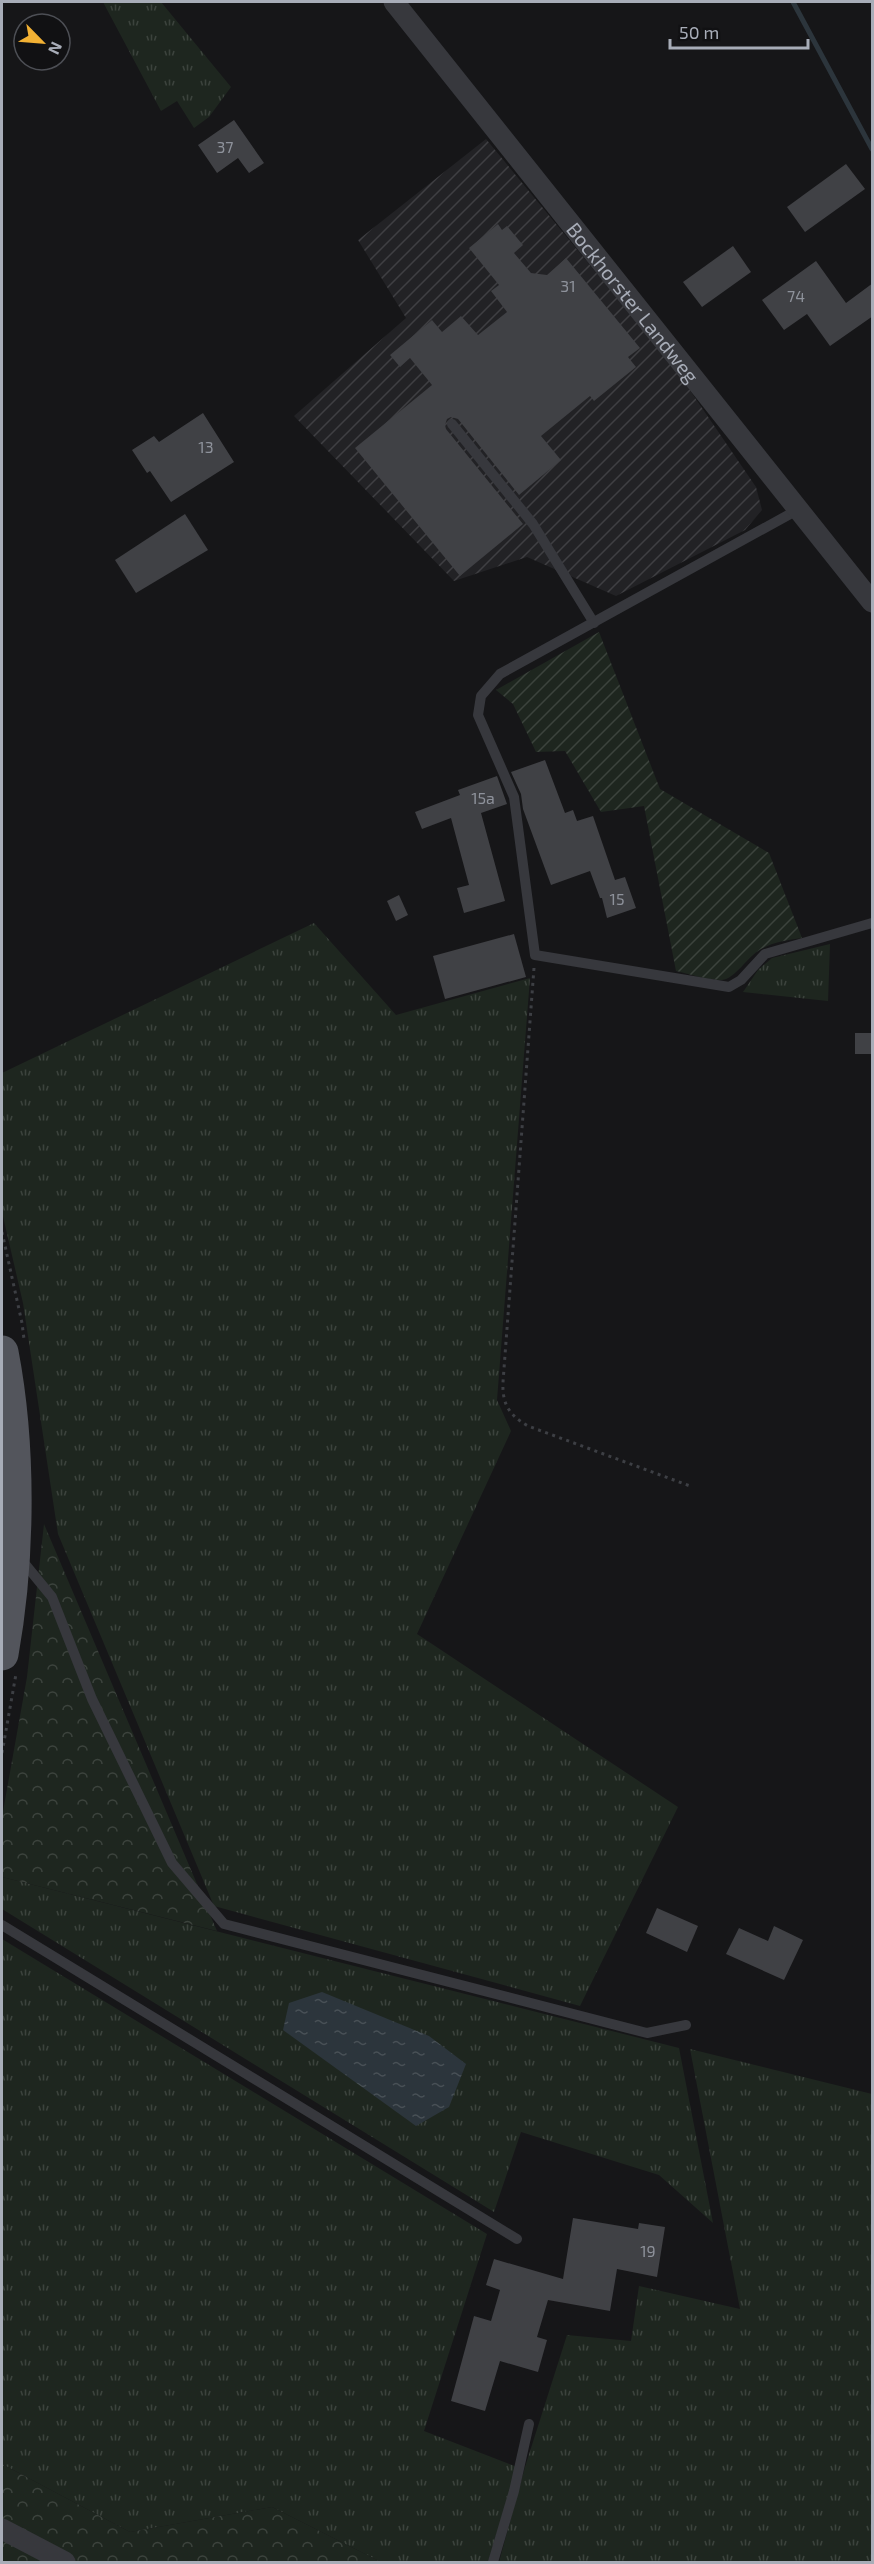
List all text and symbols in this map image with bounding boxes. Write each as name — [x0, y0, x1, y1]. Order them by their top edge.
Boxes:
north arrow — [12, 12, 72, 72]
scale bar — [670, 12, 808, 50]
text: 50 m — [679, 21, 719, 43]
text: N — [45, 39, 67, 58]
house number: 37 — [216, 137, 234, 156]
street label: Bockhorster Landweg — [562, 217, 704, 387]
house number: 31 — [560, 276, 576, 295]
house number: 74 — [787, 286, 805, 305]
house number: 13 — [198, 437, 214, 456]
house number: 15a — [471, 788, 495, 807]
house number: 15 — [610, 889, 624, 908]
house number: 19 — [640, 2241, 656, 2260]

